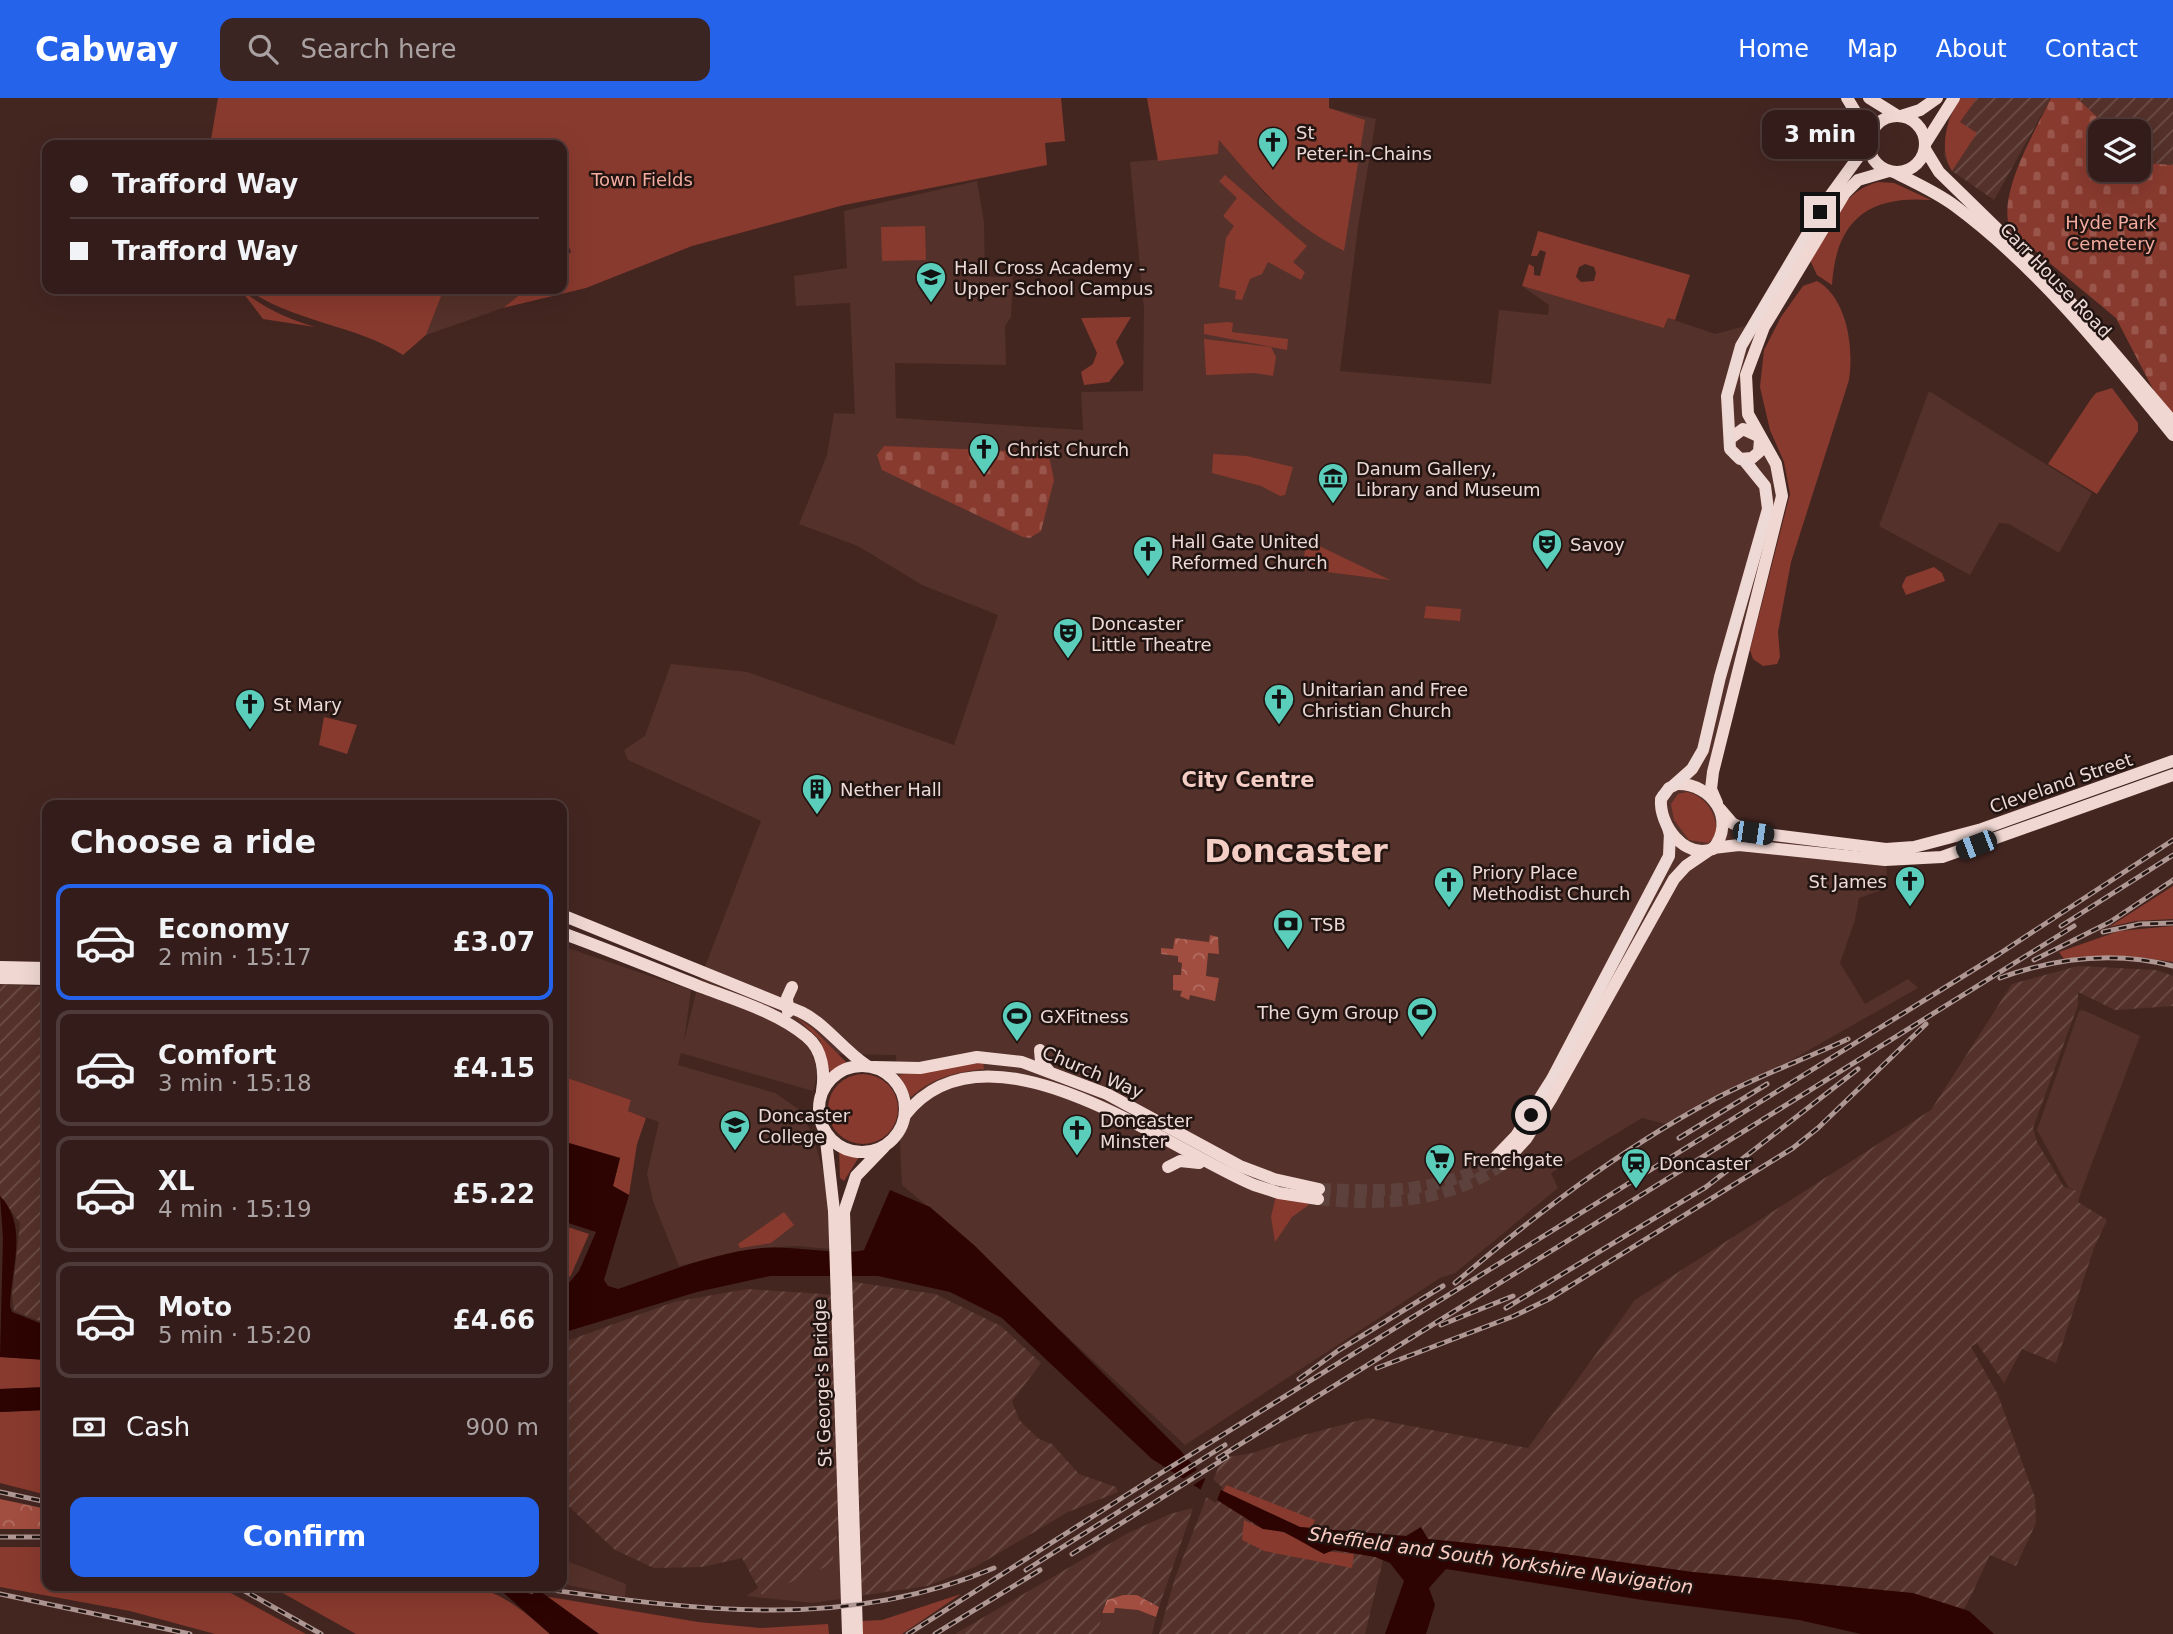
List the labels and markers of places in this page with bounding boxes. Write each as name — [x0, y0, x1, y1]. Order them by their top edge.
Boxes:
place label: St Peter-in-Chains — [1296, 122, 1432, 164]
church icon: St Peter-in-Chains — [1256, 125, 1290, 169]
place label: Hall Cross Academy - Upper School Campus — [954, 257, 1153, 299]
school or university icon: Hall Cross Academy - Upper School Campus — [914, 260, 948, 304]
church icon: Christ Church — [967, 432, 1001, 476]
place label: Christ Church — [1007, 439, 1129, 460]
place label: Danum Gallery, Library and Museum — [1356, 458, 1541, 500]
museum icon: Danum Gallery, Library and Museum — [1316, 461, 1350, 505]
theatre icon: Savoy — [1530, 527, 1564, 571]
place label: Hall Gate United Reformed Church — [1171, 531, 1328, 573]
church icon: Hall Gate United Reformed Church — [1131, 534, 1165, 578]
place label: Savoy — [1570, 534, 1625, 555]
place label: Doncaster Little Theatre — [1091, 613, 1212, 655]
theatre icon: Doncaster Little Theatre — [1051, 616, 1085, 660]
place label: Unitarian and Free Christian Church — [1302, 679, 1468, 721]
church icon: Unitarian and Free Christian Church — [1262, 682, 1296, 726]
church icon: St Mary — [233, 687, 267, 731]
place label: St Mary — [273, 694, 342, 715]
building icon: Nether Hall — [800, 772, 834, 816]
place label: Nether Hall — [840, 779, 942, 800]
place label: Priory Place Methodist Church — [1472, 862, 1630, 904]
church icon: St James — [1893, 864, 1927, 908]
church icon: Priory Place Methodist Church — [1432, 865, 1466, 909]
place label: St James — [1808, 871, 1887, 892]
bank icon: TSB — [1271, 907, 1305, 951]
place label: TSB — [1310, 914, 1346, 935]
sports icon: The Gym Group — [1405, 995, 1439, 1039]
sports icon: GXFitness — [1000, 999, 1034, 1043]
place label: The Gym Group — [1256, 1002, 1399, 1023]
place label: GXFitness — [1040, 1006, 1129, 1027]
place label: Doncaster College — [758, 1105, 851, 1147]
school or university icon: Doncaster College — [718, 1108, 752, 1152]
place label: Doncaster Minster — [1100, 1110, 1193, 1152]
church icon: Doncaster Minster — [1060, 1113, 1094, 1157]
supermarket icon: Frenchgate — [1423, 1142, 1457, 1186]
station icon: Doncaster — [1619, 1146, 1653, 1190]
place label: Frenchgate — [1463, 1149, 1563, 1170]
place label: Doncaster — [1659, 1153, 1752, 1174]

